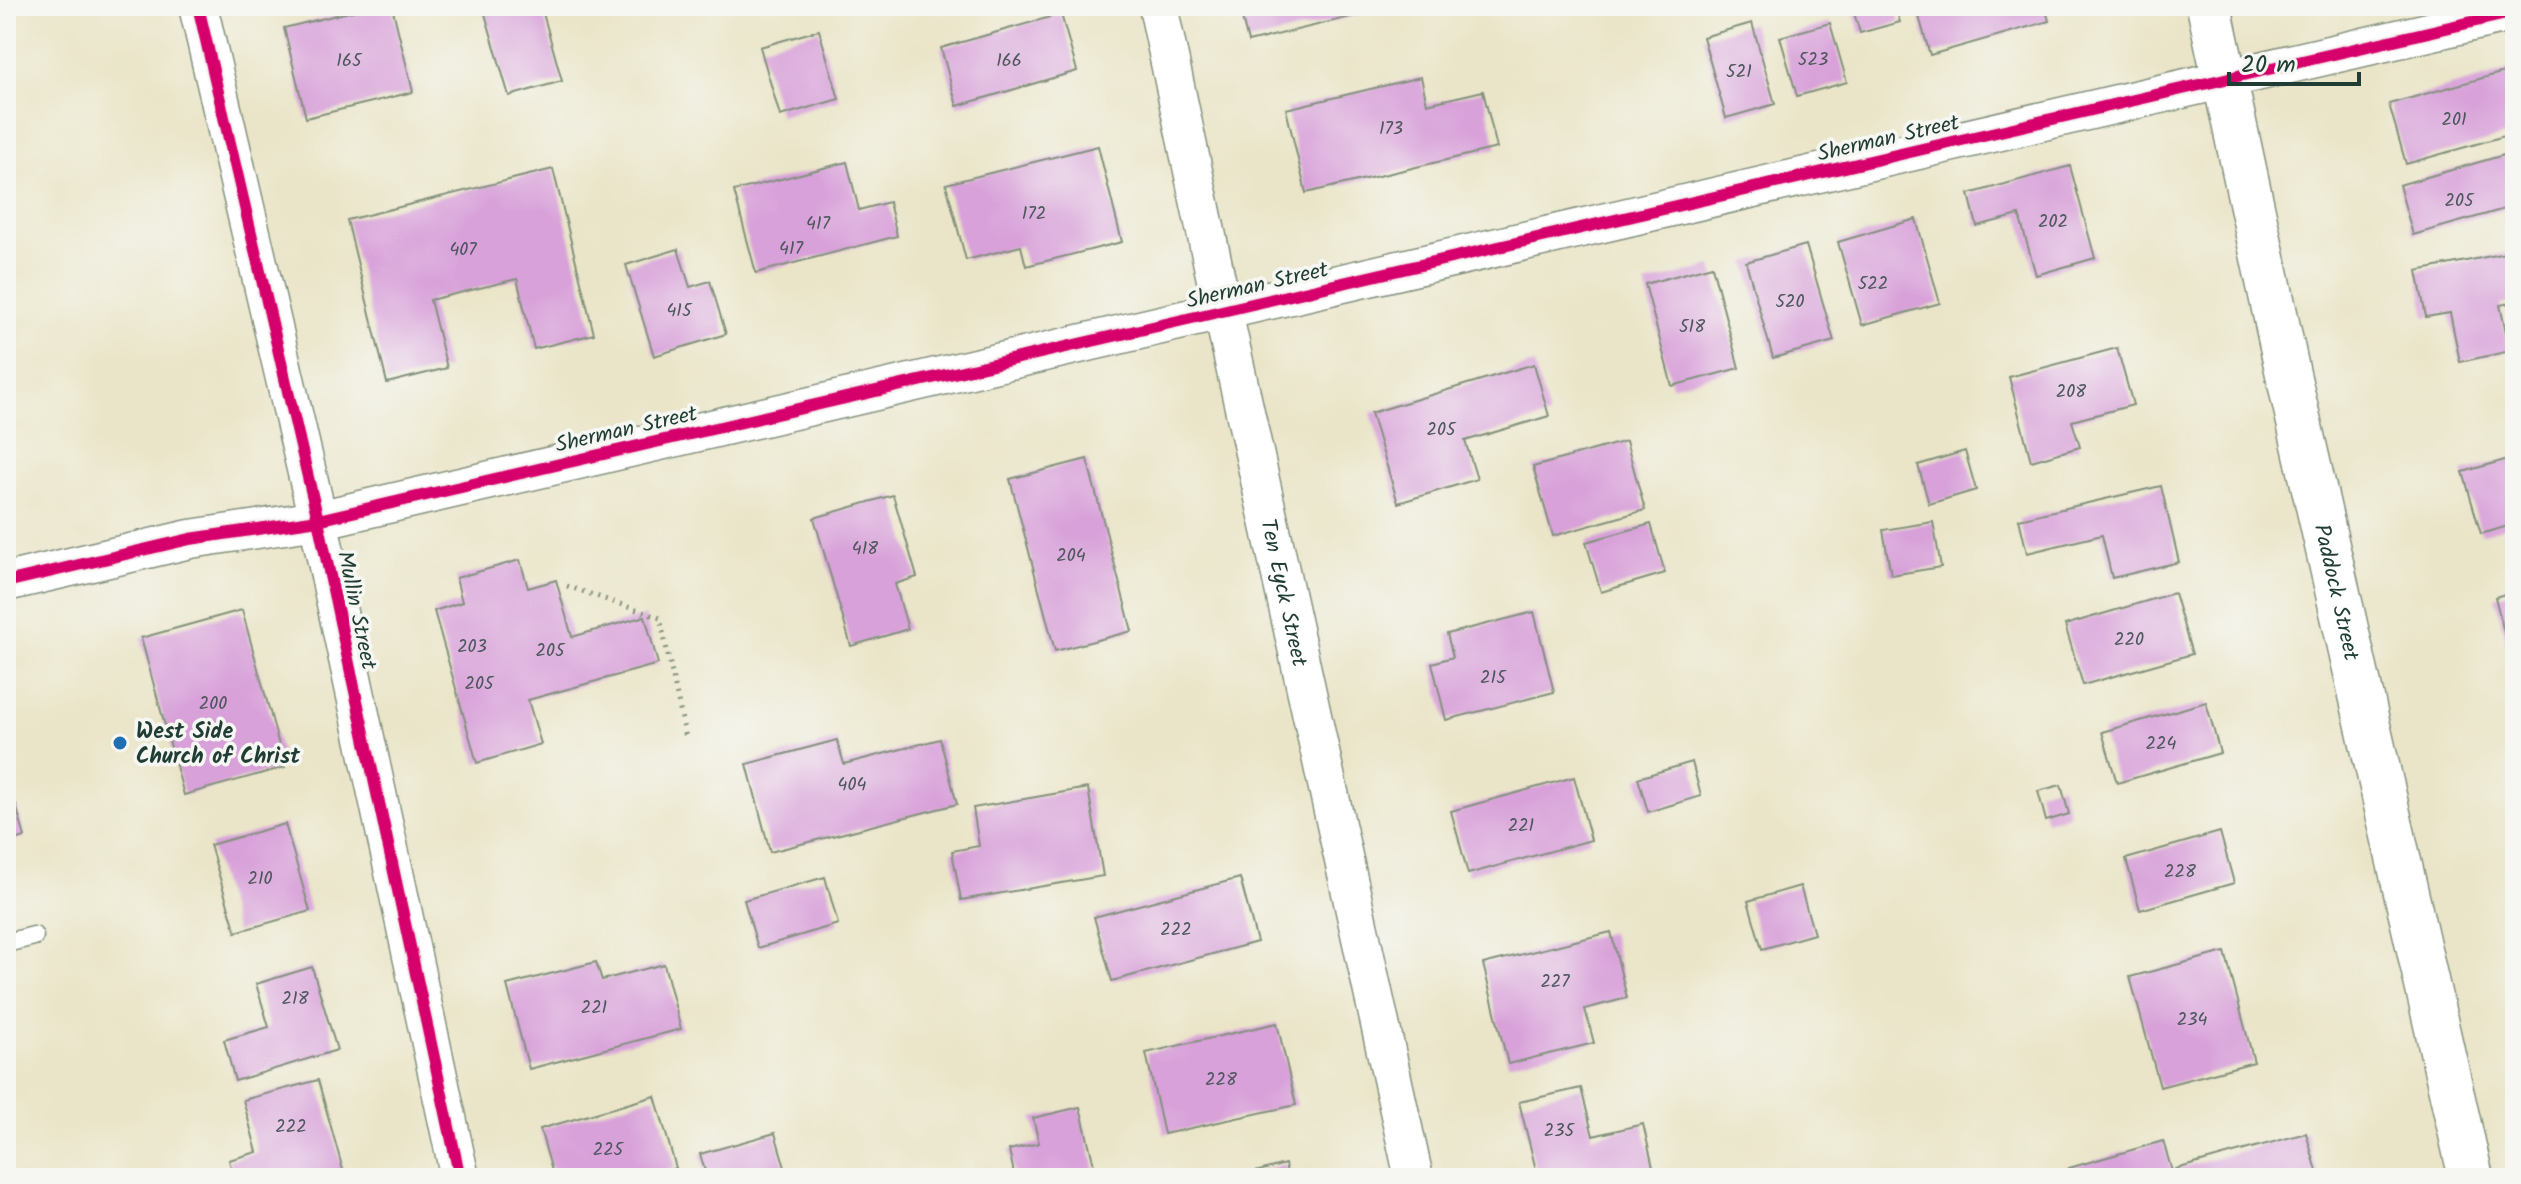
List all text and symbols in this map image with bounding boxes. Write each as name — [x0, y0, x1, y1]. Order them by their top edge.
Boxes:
scale bar — [2229, 36, 2359, 86]
house number: 523 — [1798, 46, 1828, 75]
text: 20 m — [2241, 46, 2296, 85]
house number: 165 — [336, 47, 363, 76]
house number: 166 — [996, 47, 1022, 76]
house number: 521 — [1726, 58, 1752, 87]
street label: Sherman Street — [1814, 106, 1964, 173]
house number: 201 — [2441, 106, 2467, 135]
house number: 173 — [1379, 115, 1403, 144]
house number: 205 — [2444, 187, 2475, 216]
house number: 172 — [1022, 200, 1046, 229]
house number: 202 — [2038, 208, 2068, 237]
house number: 417 — [806, 210, 831, 239]
house number: 417 — [779, 235, 804, 264]
house number: 407 — [449, 236, 477, 265]
street label: Sherman Street — [1183, 253, 1333, 320]
house number: 522 — [1858, 270, 1888, 299]
house number: 520 — [1775, 288, 1805, 317]
house number: 415 — [666, 297, 693, 326]
house number: 518 — [1679, 313, 1705, 342]
house number: 208 — [2056, 378, 2086, 407]
street label: Sherman Street — [552, 397, 702, 464]
house number: 205 — [1426, 416, 1457, 445]
street label: Ten Eyck Street — [1249, 516, 1316, 671]
street label: Paddock Street — [2303, 521, 2368, 665]
house number: 418 — [852, 535, 878, 564]
house number: 204 — [1056, 542, 1086, 571]
street label: Mullin Street — [326, 548, 385, 673]
house number: 220 — [2114, 626, 2144, 655]
house number: 203 — [457, 633, 487, 662]
house number: 205 — [535, 637, 566, 666]
house number: 215 — [1480, 664, 1507, 693]
house number: 205 — [464, 670, 495, 699]
house number: 200 — [199, 690, 227, 719]
place label: West Side Church of Christ — [136, 715, 301, 775]
house number: 224 — [2146, 730, 2176, 759]
marker: West Side Church of Christ — [111, 734, 129, 752]
house number: 404 — [838, 771, 866, 800]
house number: 221 — [1508, 812, 1534, 841]
house number: 228 — [2164, 858, 2196, 887]
house number: 210 — [247, 865, 273, 894]
house number: 222 — [1160, 916, 1192, 945]
house number: 227 — [1540, 968, 1570, 997]
house number: 218 — [282, 985, 309, 1014]
house number: 221 — [581, 994, 607, 1023]
house number: 234 — [2177, 1006, 2207, 1035]
house number: 228 — [1205, 1066, 1237, 1095]
house number: 222 — [275, 1113, 307, 1142]
house number: 235 — [1544, 1117, 1576, 1146]
house number: 225 — [593, 1136, 625, 1165]

